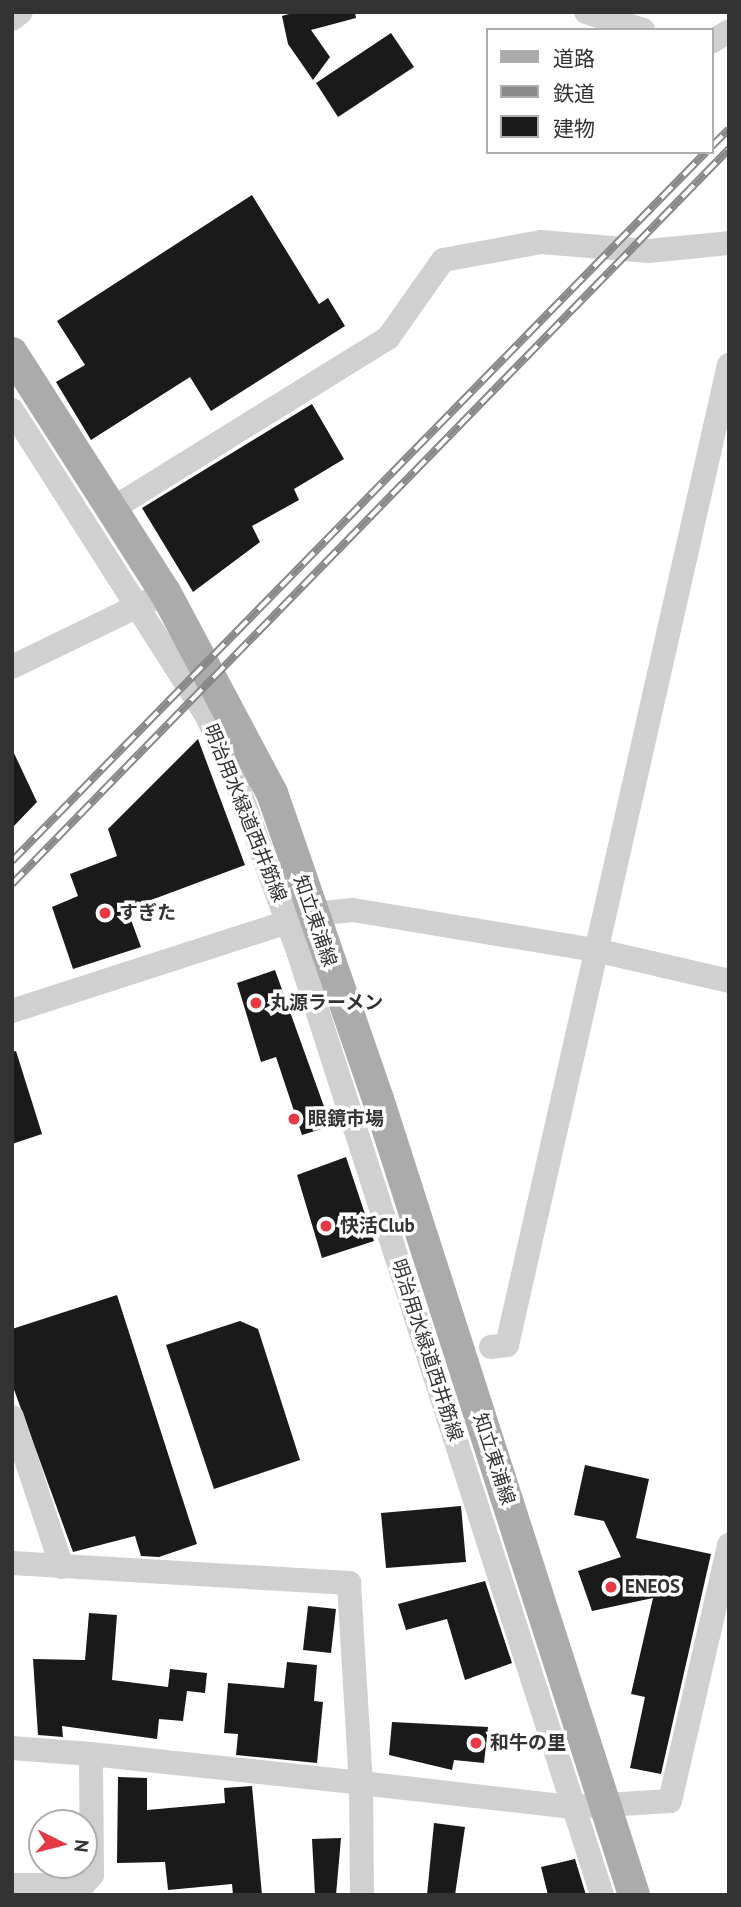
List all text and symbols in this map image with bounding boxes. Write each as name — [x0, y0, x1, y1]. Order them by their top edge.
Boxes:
legend — [486, 28, 713, 154]
text: 道路 — [553, 45, 595, 72]
text: 鉄道 — [553, 80, 595, 107]
text: 建物 — [553, 115, 595, 142]
street label: 明治用水緑道西井筋線 — [199, 721, 291, 905]
street label: 知立東浦線 — [289, 872, 341, 970]
place label: すぎた — [119, 902, 176, 924]
marker: すぎた — [97, 905, 113, 921]
place label: 丸源ラーメン — [270, 992, 384, 1014]
marker: 丸源ラーメン — [248, 995, 264, 1011]
place label: 眼鏡市場 — [308, 1108, 384, 1130]
marker: 眼鏡市場 — [286, 1111, 302, 1127]
place label: 快活Club — [340, 1215, 415, 1237]
marker: 快活Club — [318, 1218, 334, 1234]
street label: 明治用水緑道西井筋線 — [387, 1256, 467, 1444]
street label: 知立東浦線 — [468, 1410, 520, 1508]
place label: ENEOS — [625, 1576, 680, 1598]
marker: ENEOS — [603, 1579, 619, 1595]
place label: 和牛の里 — [490, 1732, 566, 1754]
marker: 和牛の里 — [468, 1735, 484, 1751]
north arrow — [28, 1809, 98, 1879]
text: N — [69, 1839, 94, 1853]

